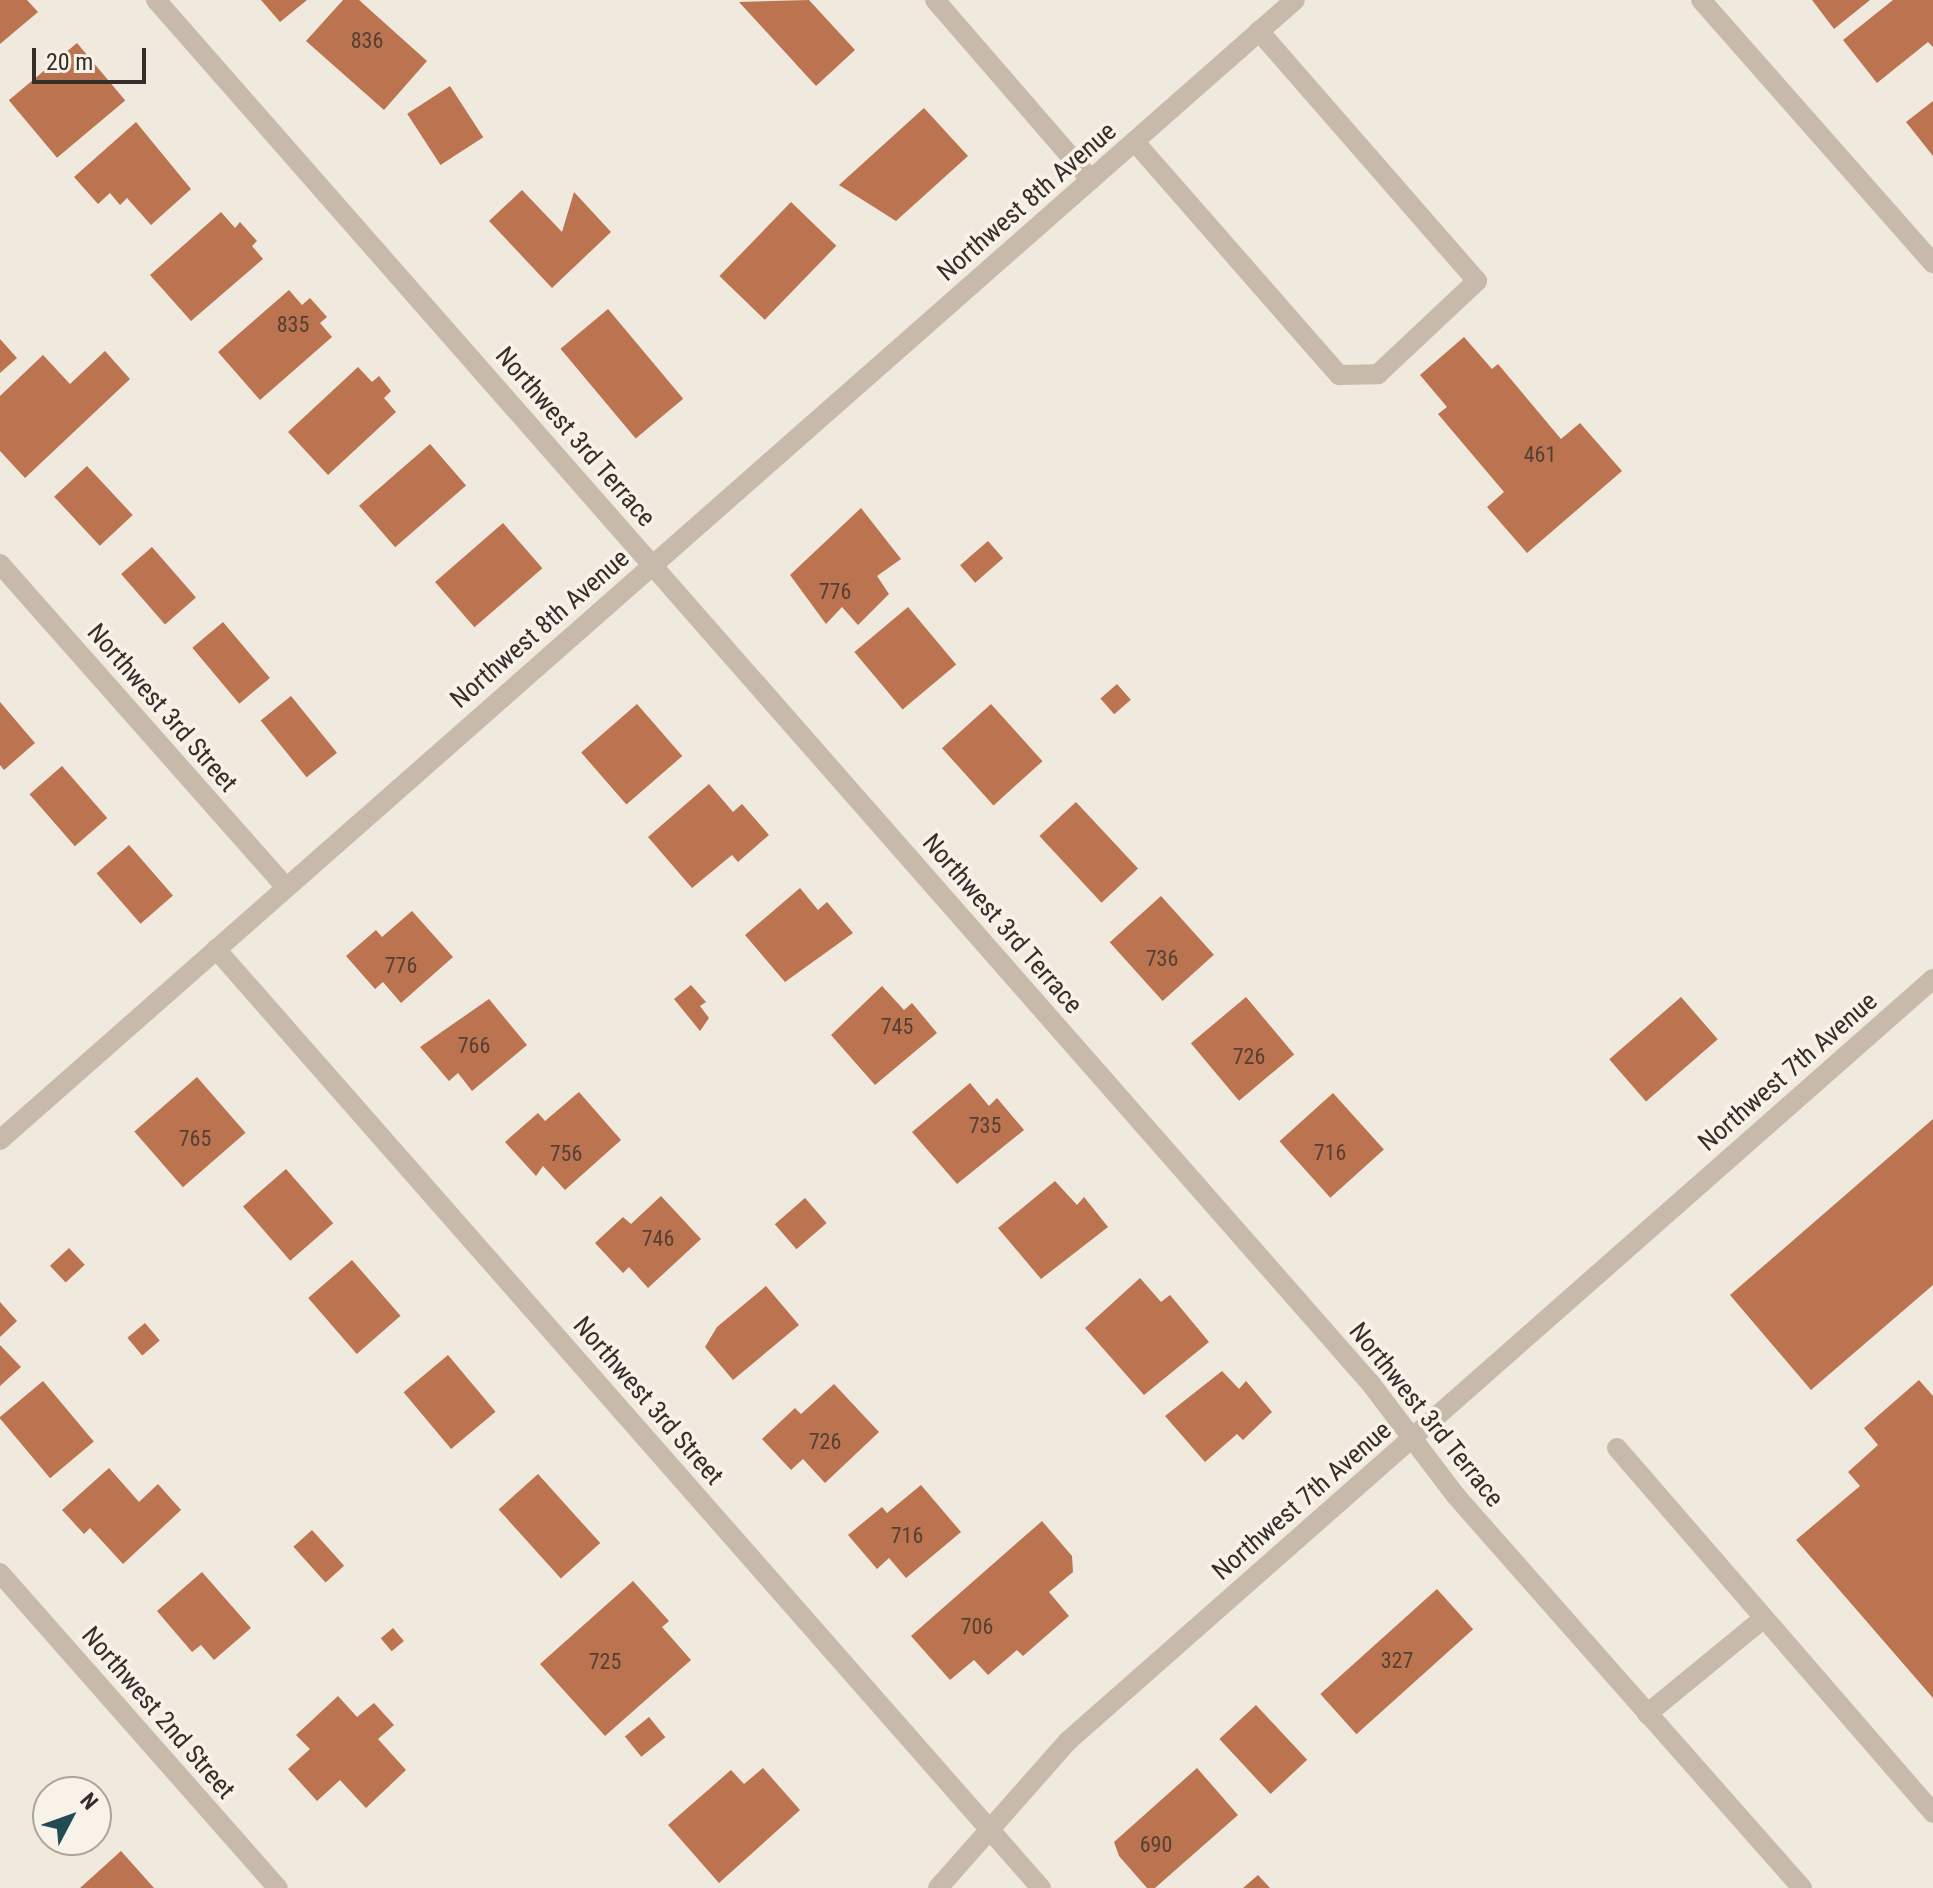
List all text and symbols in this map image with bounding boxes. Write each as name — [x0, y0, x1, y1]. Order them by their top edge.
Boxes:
house number: 836 — [351, 28, 383, 54]
scale bar — [36, 32, 150, 82]
text: 20 m — [46, 48, 93, 76]
street label: Northwest 8th Avenue — [931, 116, 1123, 288]
house number: 835 — [277, 312, 309, 338]
street label: Northwest 3rd Terrace — [488, 341, 662, 533]
house number: 461 — [1524, 442, 1556, 468]
street label: Northwest 8th Avenue — [444, 543, 636, 715]
house number: 776 — [819, 579, 851, 605]
street label: Northwest 3rd Street — [80, 617, 244, 799]
street label: Northwest 3rd Terrace — [915, 828, 1089, 1020]
house number: 736 — [1146, 946, 1178, 972]
house number: 776 — [385, 953, 417, 979]
street label: Northwest 7th Avenue — [1692, 986, 1884, 1158]
house number: 745 — [881, 1014, 913, 1040]
house number: 766 — [458, 1033, 490, 1059]
house number: 726 — [1233, 1044, 1265, 1070]
house number: 735 — [969, 1113, 1001, 1139]
house number: 765 — [179, 1126, 211, 1152]
house number: 716 — [1314, 1140, 1346, 1166]
house number: 756 — [550, 1141, 582, 1167]
house number: 746 — [642, 1226, 674, 1252]
street label: Northwest 3rd Street — [566, 1310, 730, 1492]
street label: Northwest 3rd Terrace — [1342, 1316, 1510, 1514]
street label: Northwest 7th Avenue — [1206, 1415, 1398, 1587]
house number: 726 — [809, 1429, 841, 1455]
house number: 716 — [891, 1523, 923, 1549]
house number: 706 — [961, 1614, 993, 1640]
street label: Northwest 2nd Street — [75, 1621, 241, 1805]
house number: 327 — [1381, 1648, 1413, 1674]
house number: 725 — [589, 1649, 621, 1675]
north arrow — [32, 1776, 112, 1856]
house number: 690 — [1140, 1832, 1172, 1858]

